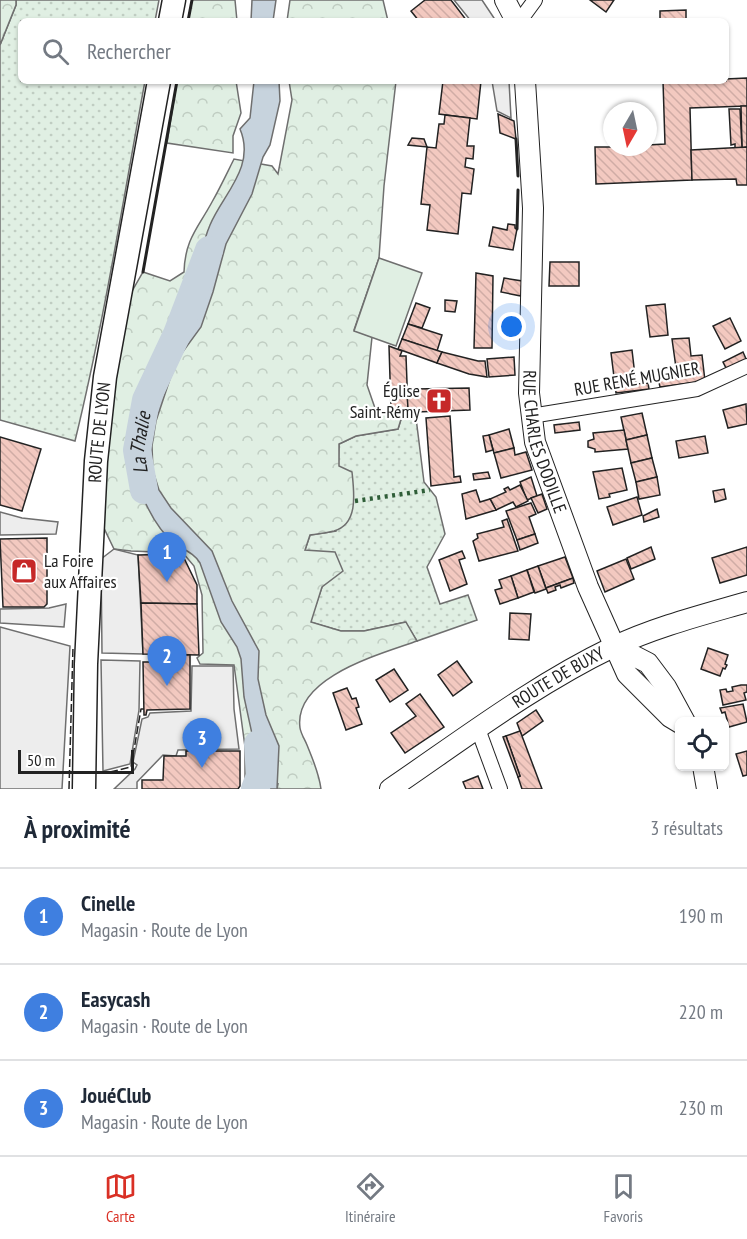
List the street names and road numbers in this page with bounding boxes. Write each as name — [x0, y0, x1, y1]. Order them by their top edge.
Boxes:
street label: RUE RENÉ MUGNIER — [572, 356, 702, 401]
street label: RUE CHARLES DODILLE — [518, 370, 572, 516]
street label: ROUTE DE LYON — [83, 381, 115, 483]
street label: ROUTE DE BUXY — [508, 641, 609, 713]

